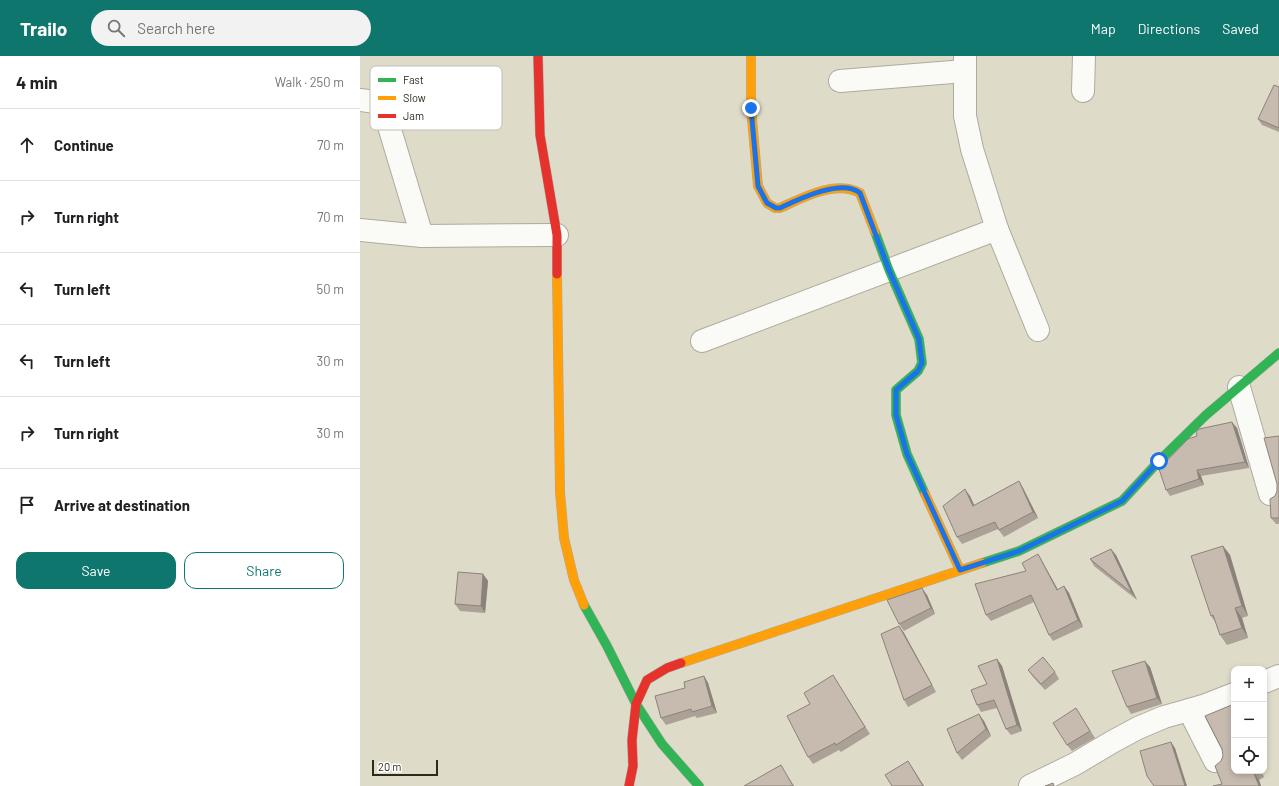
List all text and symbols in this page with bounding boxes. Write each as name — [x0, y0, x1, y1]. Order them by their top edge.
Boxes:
search box — [91, 10, 371, 46]
text: Trailo — [20, 17, 67, 40]
icon: search — [105, 17, 127, 39]
text: Search here — [137, 19, 215, 37]
text: Map — [1091, 20, 1116, 37]
text: Directions — [1138, 20, 1200, 37]
text: Saved — [1222, 20, 1259, 37]
legend — [370, 66, 502, 130]
text: 4 min — [16, 72, 58, 92]
text: Fast — [403, 73, 424, 86]
text: Walk · 250 m — [275, 74, 344, 90]
text: Slow — [403, 91, 426, 104]
route end — [742, 99, 760, 117]
text: Jam — [403, 109, 424, 122]
icon: ahead — [16, 134, 38, 156]
text: Continue — [54, 136, 114, 154]
text: 70 m — [317, 137, 344, 153]
icon: right — [16, 206, 38, 228]
text: Turn right — [54, 208, 119, 226]
text: 70 m — [317, 209, 344, 225]
icon: left — [16, 278, 38, 300]
text: Turn left — [54, 280, 110, 298]
text: 50 m — [317, 281, 344, 297]
icon: left — [16, 350, 38, 372]
text: Turn left — [54, 352, 110, 370]
text: 30 m — [317, 353, 344, 369]
icon: right — [16, 422, 38, 444]
text: Turn right — [54, 424, 119, 442]
text: 30 m — [317, 425, 344, 441]
route start — [1150, 452, 1168, 470]
icon: arrive — [16, 494, 38, 516]
text: Arrive at destination — [54, 496, 190, 514]
button: Save — [16, 552, 176, 589]
button: Share — [184, 552, 344, 589]
map controls — [1231, 666, 1267, 774]
button: + — [1231, 666, 1267, 702]
button: − — [1231, 702, 1267, 738]
button: locate — [1231, 738, 1267, 774]
scale bar — [372, 758, 438, 777]
text: 20 m — [378, 760, 401, 773]

